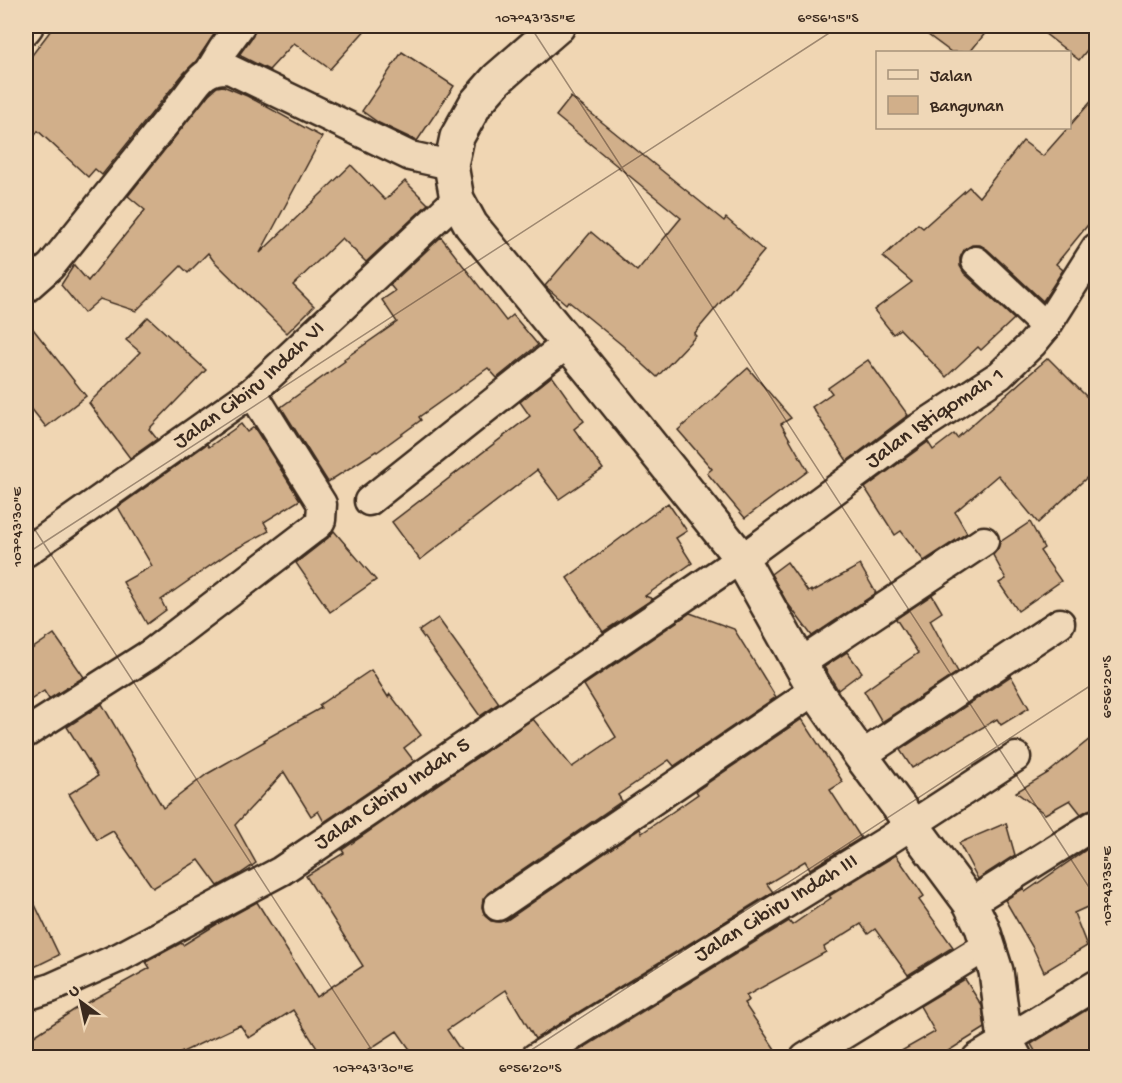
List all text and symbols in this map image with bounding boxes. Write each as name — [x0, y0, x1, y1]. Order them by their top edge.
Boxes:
text: 107°43'35"E — [494, 10, 575, 28]
text: 6°56'15"S — [798, 10, 858, 28]
legend — [876, 51, 1071, 129]
text: Jalan — [930, 67, 972, 88]
text: Bangunan — [929, 97, 1004, 118]
street label: Jalan Cibiru Indah VI — [169, 316, 331, 456]
street label: Jalan Istiqomah 1 — [861, 362, 1010, 475]
text: 107°43'30"E — [9, 487, 27, 568]
text: 6°56'20"S — [1099, 656, 1117, 718]
street label: Jalan Cibiru Indah 5 — [310, 733, 476, 857]
text: 107°43'35"E — [1099, 846, 1117, 927]
street label: Jalan Cibiru Indah III — [690, 849, 863, 969]
north arrow — [51, 972, 111, 1032]
text: U — [66, 981, 84, 1003]
text: 107°43'30"E — [332, 1060, 413, 1078]
text: 6°56'20"S — [499, 1060, 561, 1078]

